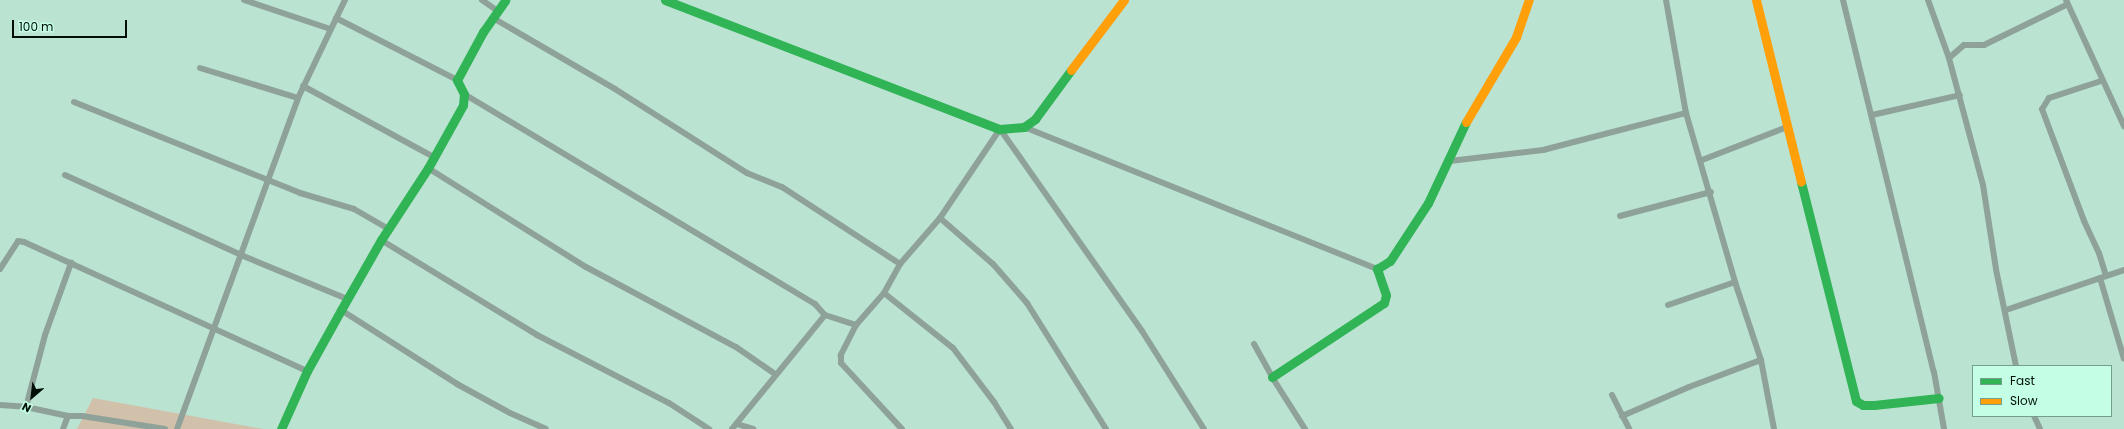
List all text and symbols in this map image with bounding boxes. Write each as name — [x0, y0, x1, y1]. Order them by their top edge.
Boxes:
scale bar — [14, 12, 129, 38]
text: 100 m — [19, 18, 53, 35]
legend — [1972, 365, 2112, 417]
text: Fast — [2010, 372, 2035, 389]
north arrow — [12, 377, 52, 417]
text: Slow — [2010, 392, 2038, 409]
text: N — [19, 399, 34, 417]

